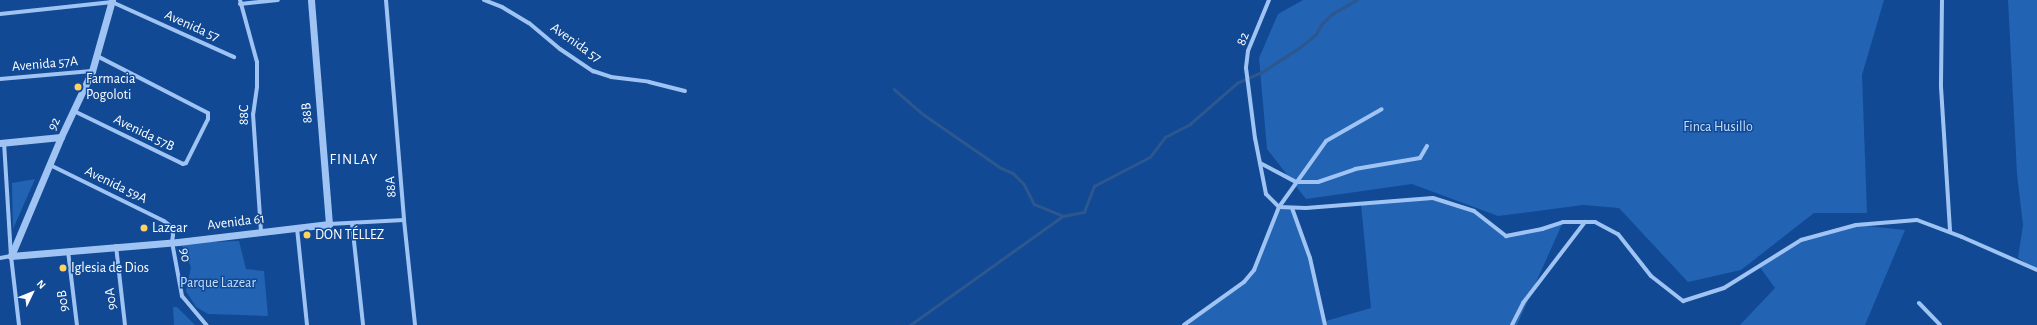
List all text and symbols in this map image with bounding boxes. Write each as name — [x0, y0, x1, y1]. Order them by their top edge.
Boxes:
street label: Avenida 57 — [162, 6, 222, 46]
street label: Avenida 57 — [547, 19, 605, 67]
street label: 82 — [1233, 30, 1253, 48]
street label: Avenida 57A — [11, 53, 79, 75]
place label: Farmacia Pogoloti — [86, 71, 135, 104]
marker: Farmacia Pogoloti — [73, 82, 83, 92]
street label: 88B — [298, 102, 316, 124]
street label: 88C — [235, 105, 253, 125]
street label: Avenida 57B — [111, 111, 177, 155]
street label: 92 — [44, 114, 64, 134]
park label: Finca Husillo — [1683, 119, 1753, 135]
district label: FINLAY — [330, 151, 378, 169]
street label: Avenida 59A — [82, 163, 150, 207]
street label: 88A — [382, 176, 400, 198]
street label: Avenida 61 — [206, 210, 266, 234]
place label: Lazear — [152, 220, 187, 236]
marker: Lazear — [139, 223, 149, 233]
place label: DON TÉLLEZ — [315, 227, 384, 243]
marker: DON TÉLLEZ — [302, 230, 312, 240]
street label: 90 — [176, 247, 194, 263]
place label: Iglesia de Dios — [71, 260, 149, 276]
marker: Iglesia de Dios — [58, 263, 68, 273]
north arrow — [12, 273, 52, 313]
park label: Parque Lazear — [180, 275, 256, 291]
text: N — [35, 278, 48, 291]
street label: 90A — [101, 287, 121, 311]
street label: 90B — [53, 289, 73, 313]

